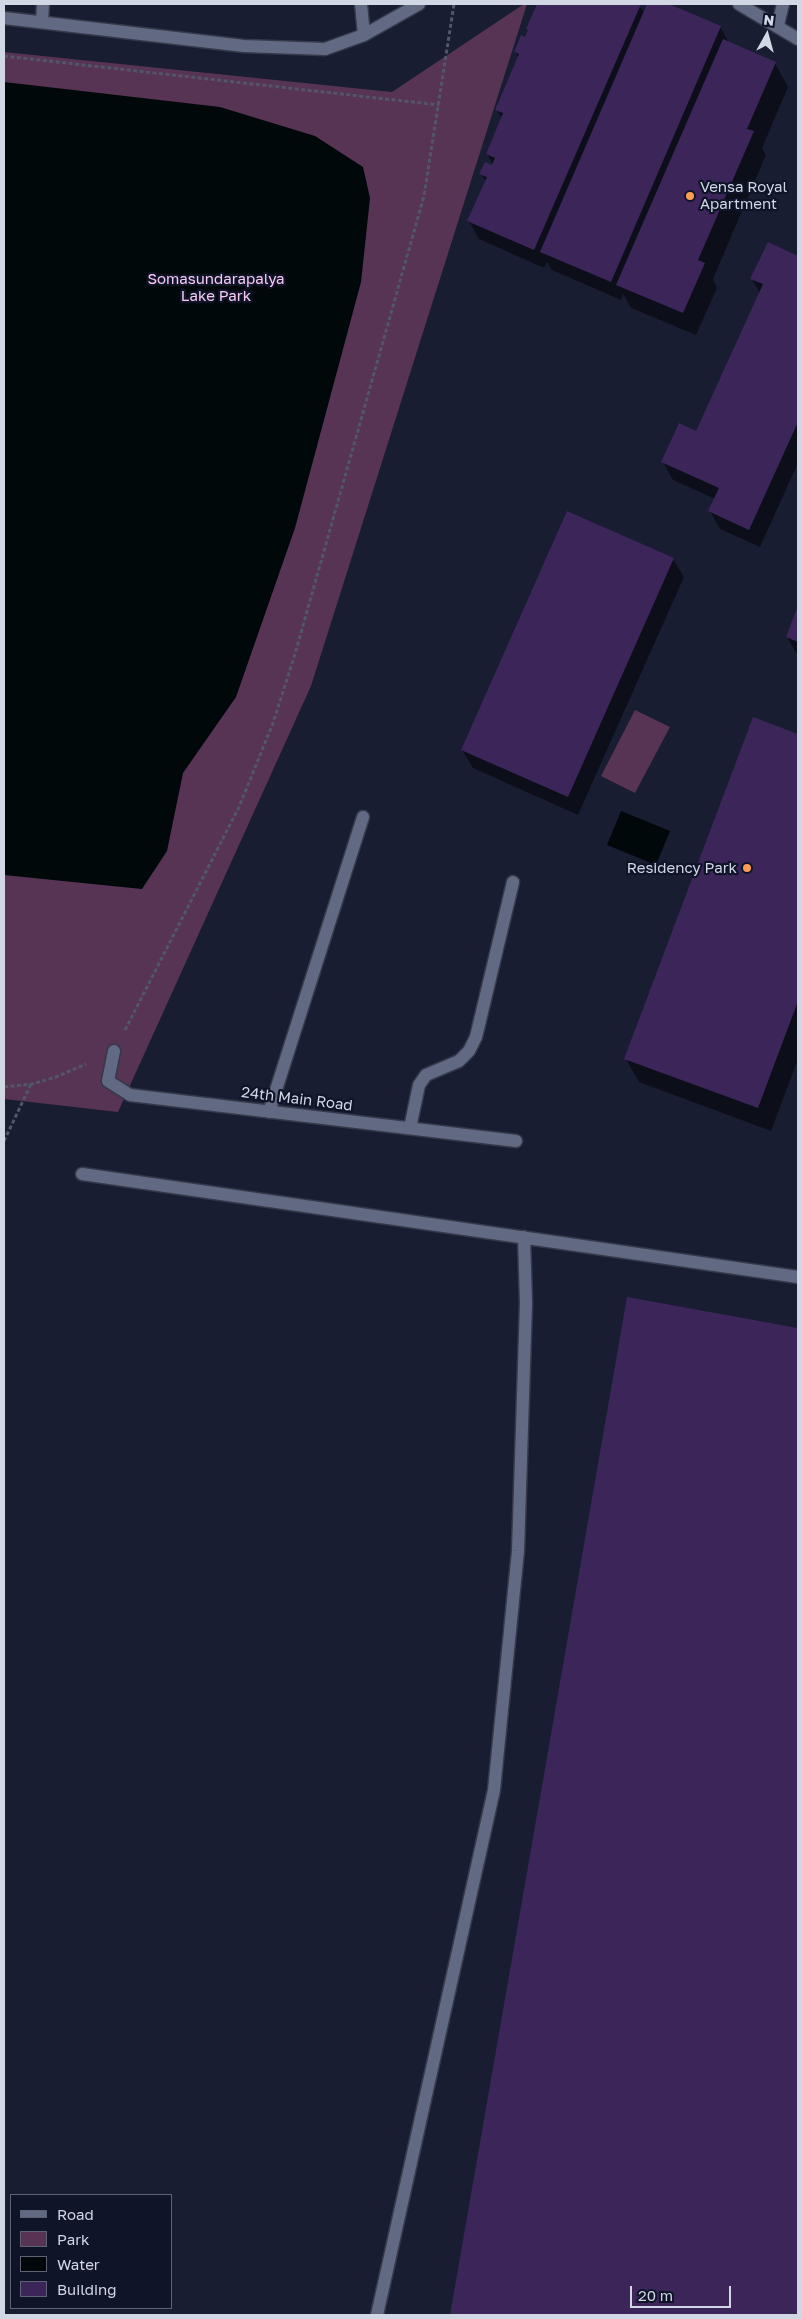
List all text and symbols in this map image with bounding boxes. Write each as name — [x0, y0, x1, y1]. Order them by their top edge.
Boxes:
north arrow — [742, 10, 792, 60]
text: N — [763, 11, 775, 29]
place label: Vensa Royal Apartment — [700, 178, 787, 213]
marker: Vensa Royal Apartment — [684, 190, 696, 202]
park label: Somasundarapalya Lake Park — [147, 270, 285, 305]
place label: Residency Park — [627, 859, 737, 877]
marker: Residency Park — [741, 862, 753, 874]
street label: 24th Main Road — [240, 1083, 354, 1115]
legend — [10, 2194, 172, 2309]
text: Road — [57, 2205, 94, 2223]
text: Park — [57, 2230, 89, 2248]
text: Water — [57, 2255, 100, 2273]
scale bar — [632, 2276, 733, 2308]
text: Building — [57, 2280, 117, 2298]
text: 20 m — [638, 2286, 673, 2304]

